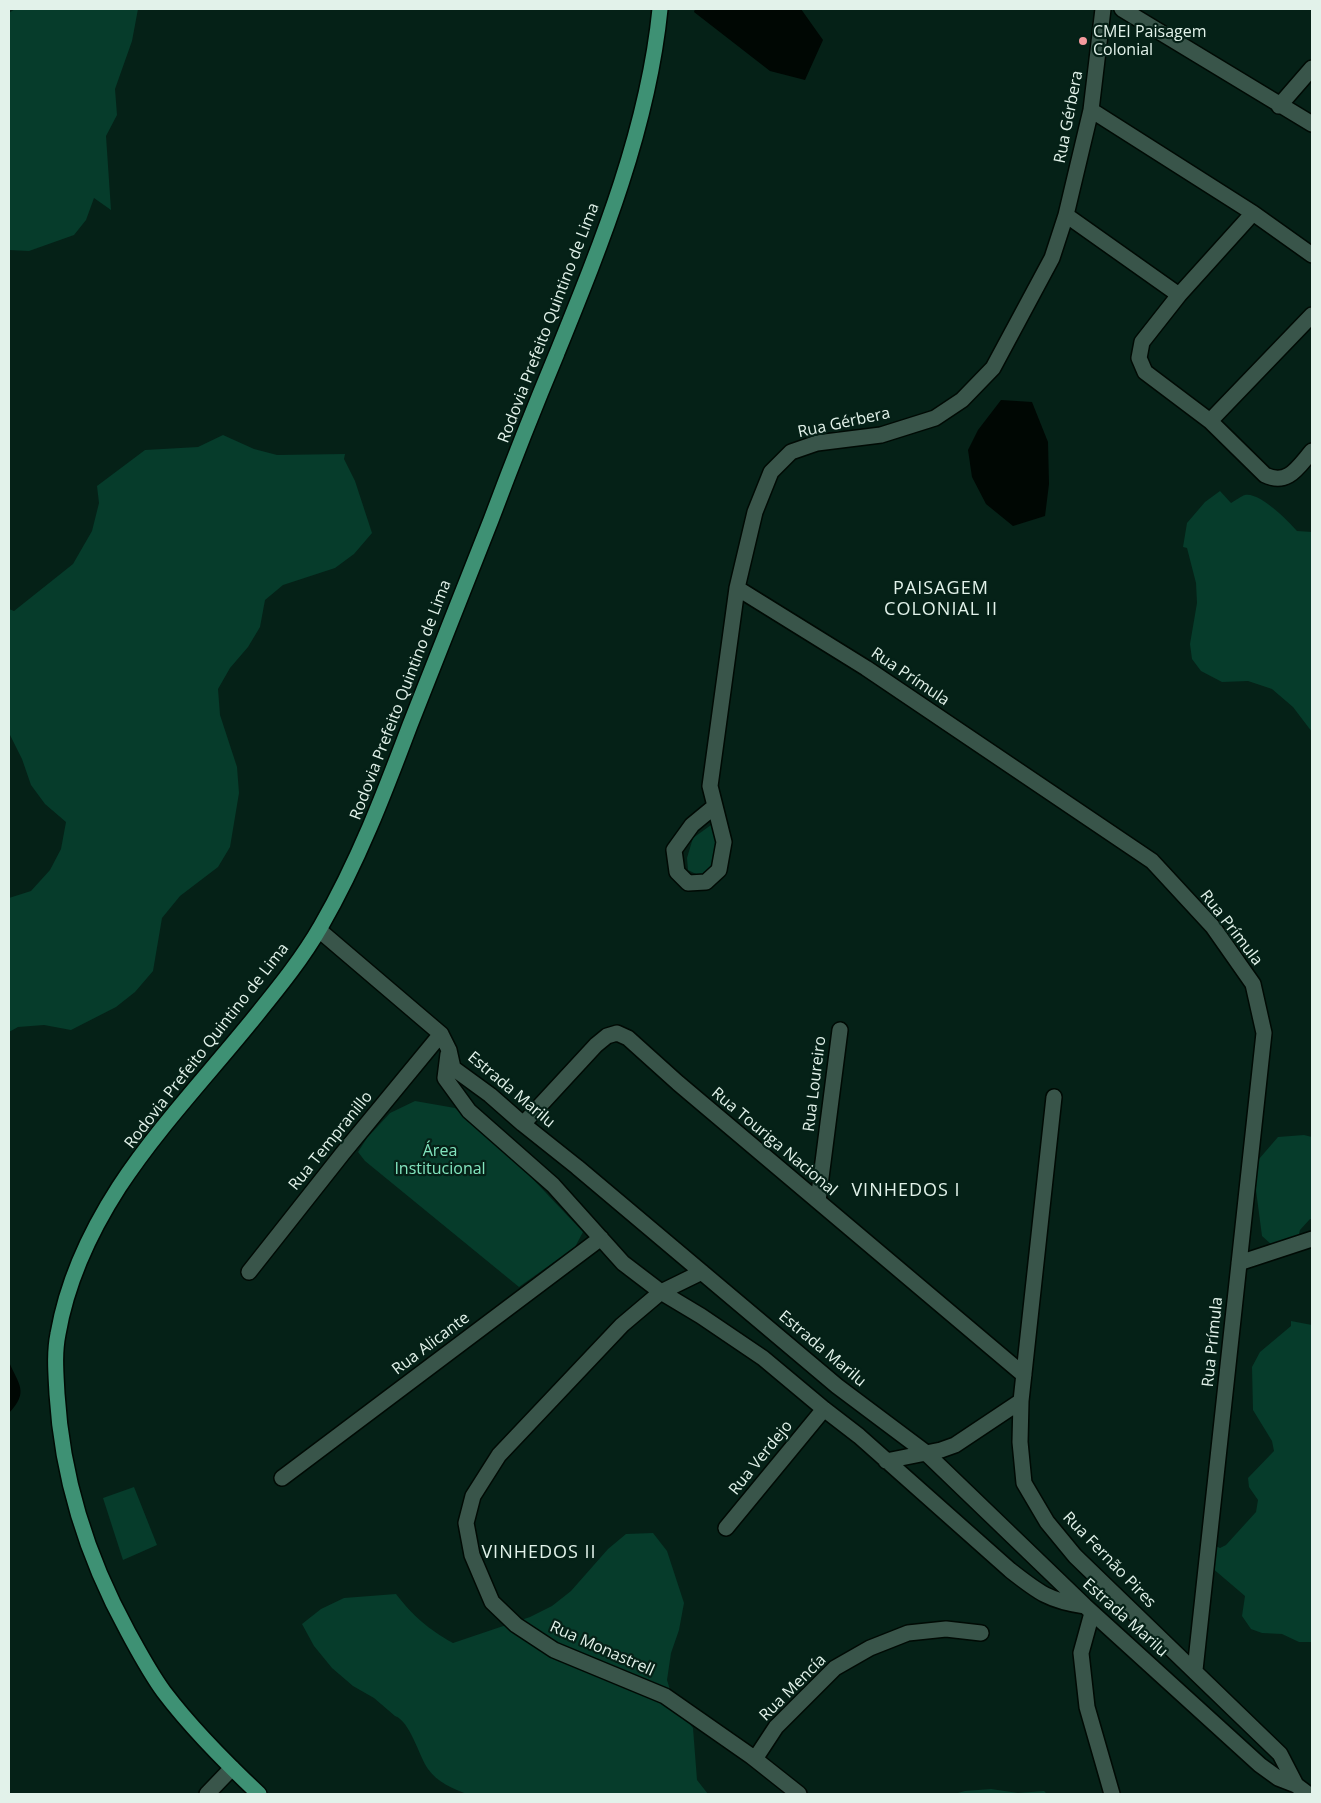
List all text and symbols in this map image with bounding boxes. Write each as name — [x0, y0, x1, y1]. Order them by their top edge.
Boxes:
place label: CMEI Paisagem Colonial — [1093, 22, 1207, 60]
marker: CMEI Paisagem Colonial — [1077, 35, 1089, 47]
street label: Rua Gérbera — [1051, 69, 1087, 165]
street label: Rodovia Prefeito Quintino de Lima — [494, 200, 604, 446]
street label: Rua Gérbera — [796, 404, 892, 442]
street label: Rodovia Prefeito Quintino de Lima — [346, 577, 456, 823]
district label: PAISAGEM COLONIAL II — [883, 578, 999, 620]
street label: Rua Prímula — [867, 644, 953, 710]
street label: Rua Prímula — [1196, 886, 1266, 970]
street label: Rodovia Prefeito Quintino de Lima — [121, 939, 293, 1153]
street label: Rua Loureiro — [800, 1035, 830, 1133]
street label: Estrada Marilu — [463, 1048, 559, 1132]
street label: Rua Touriga Nacional — [707, 1084, 841, 1200]
street label: Rua Tempranillo — [285, 1088, 377, 1194]
park label: Área Institucional — [394, 1141, 486, 1179]
district label: VINHEDOS I — [850, 1180, 962, 1202]
street label: Rua Prímula — [1199, 1296, 1227, 1388]
street label: Estrada Marilu — [774, 1307, 870, 1391]
street label: Rua Alicante — [388, 1309, 474, 1379]
street label: Rua Verdejo — [725, 1417, 797, 1499]
street label: Rua Fernão Pires — [1058, 1508, 1160, 1612]
district label: VINHEDOS II — [480, 1542, 598, 1564]
street label: Estrada Marilu — [1078, 1575, 1172, 1661]
street label: Rua Monastrell — [547, 1617, 657, 1681]
street label: Rua Mencía — [756, 1651, 830, 1725]

